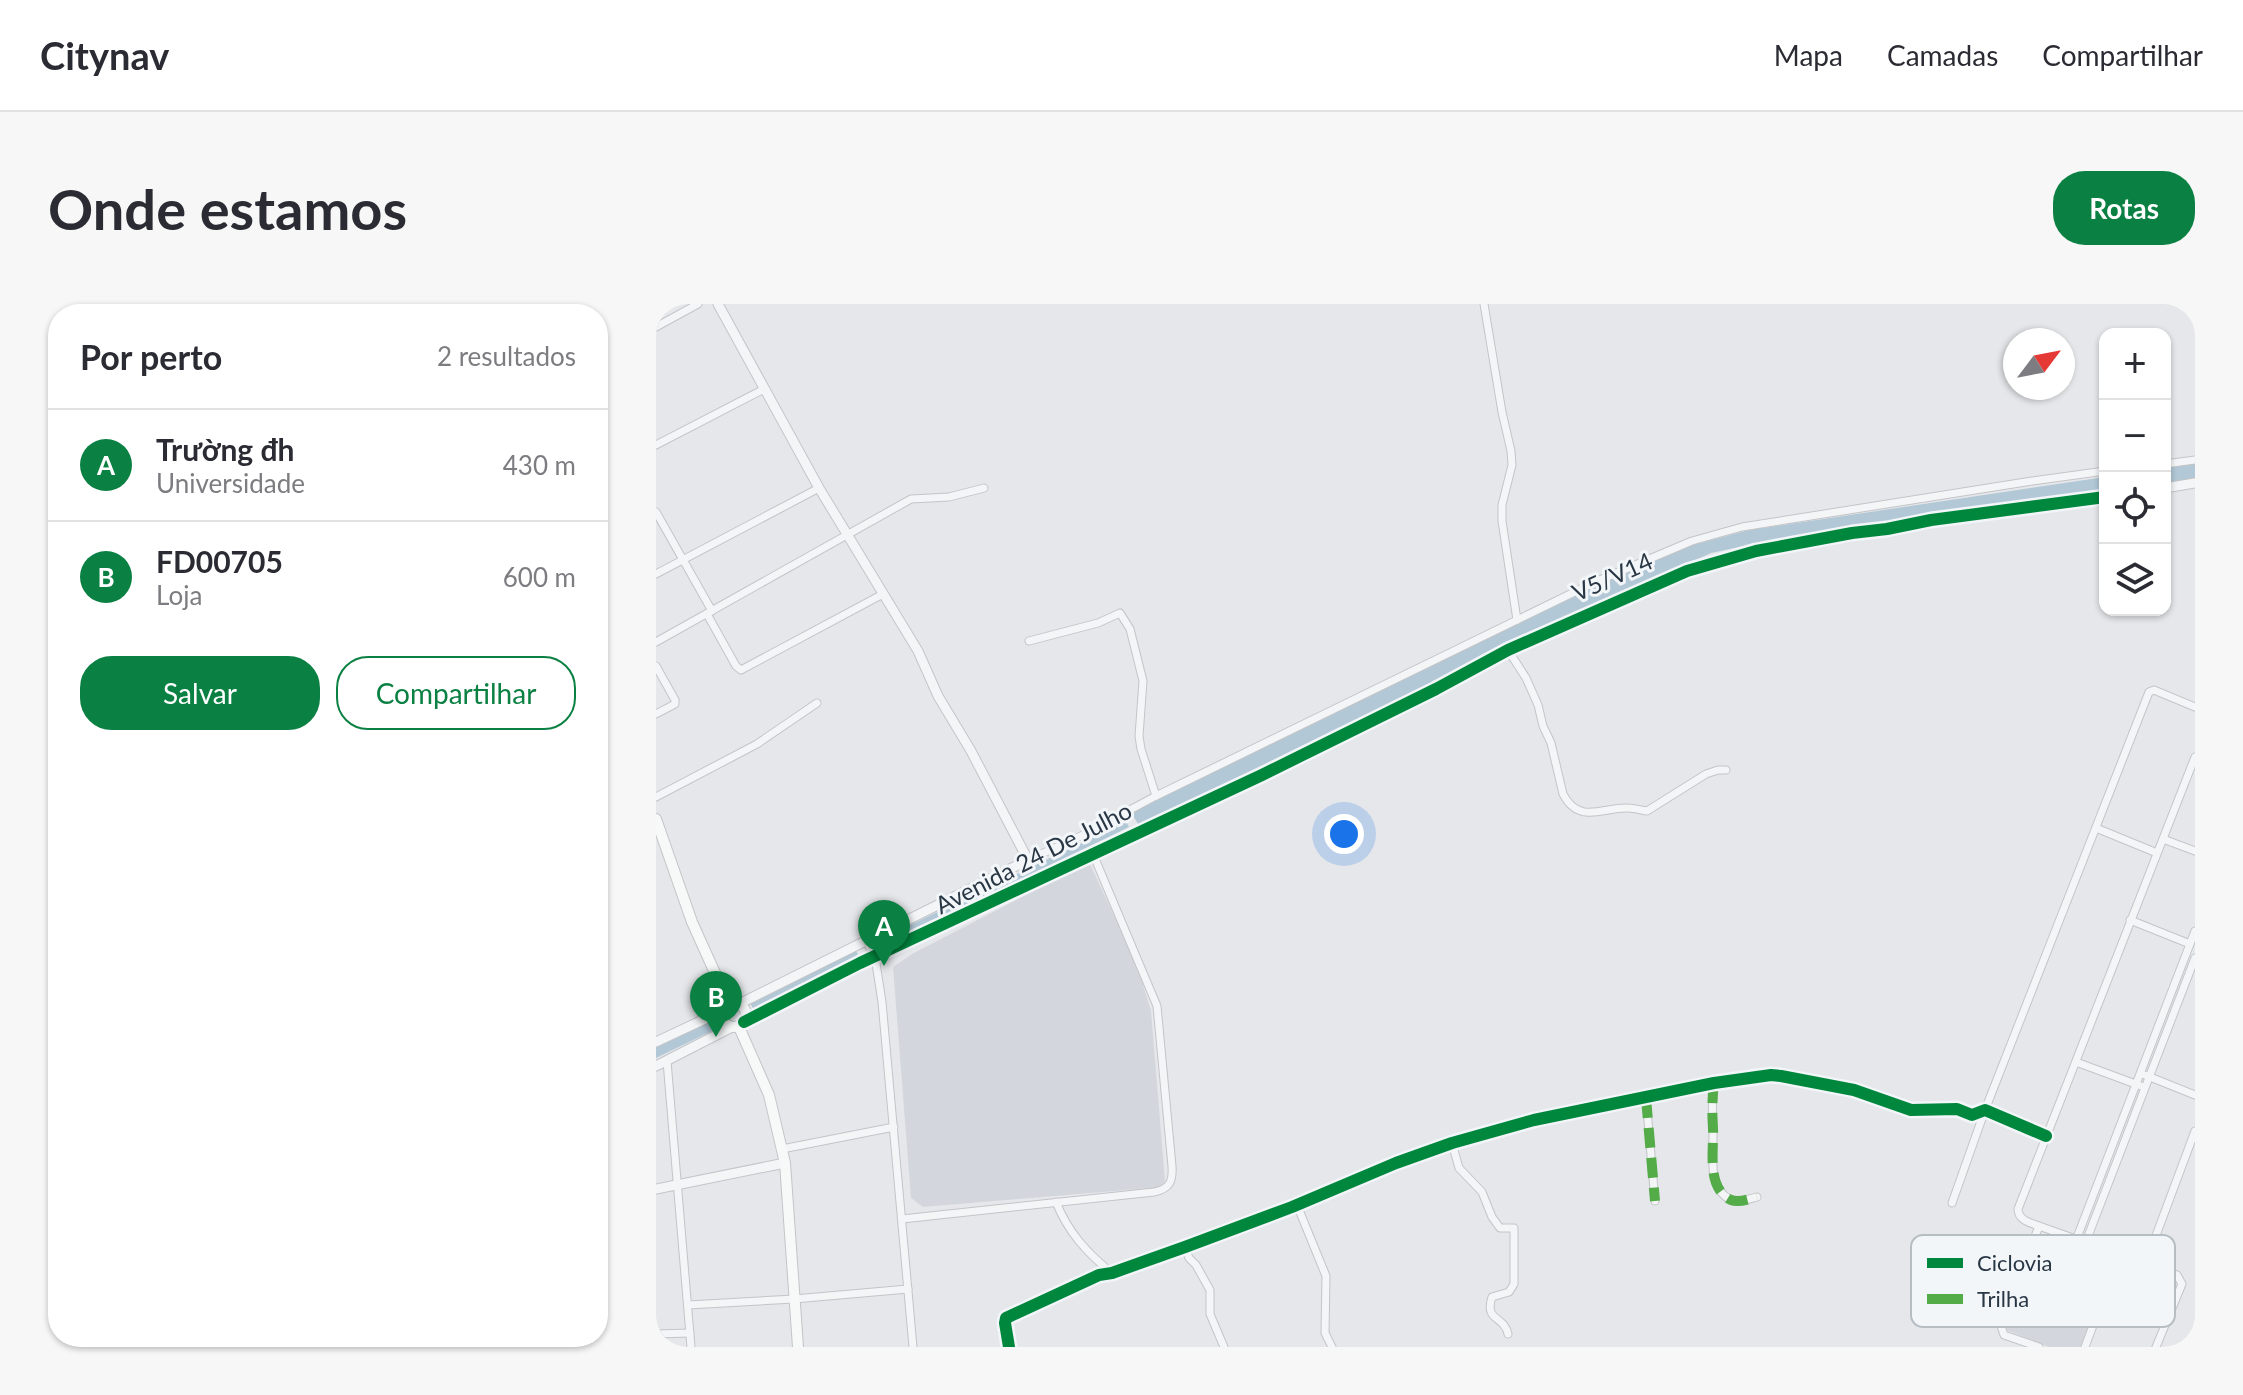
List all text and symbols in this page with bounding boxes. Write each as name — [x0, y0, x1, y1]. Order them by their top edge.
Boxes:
text: Citynav — [40, 32, 169, 78]
text: Mapa — [1774, 38, 1843, 72]
text: Camadas — [1887, 38, 1998, 72]
text: Compartilhar — [2042, 38, 2203, 72]
button: Rotas — [2053, 171, 2195, 245]
text: Onde estamos — [48, 175, 407, 242]
north arrow — [2003, 328, 2075, 400]
map controls — [2099, 328, 2171, 616]
button: + — [2099, 328, 2171, 400]
text: Por perto — [80, 336, 222, 377]
text: 2 resultados — [437, 340, 576, 372]
button: − — [2099, 400, 2171, 472]
text: Trường đh — [156, 431, 294, 467]
text: A — [97, 449, 115, 481]
text: 430 m — [503, 449, 576, 481]
text: Universidade — [156, 467, 305, 499]
button: locate — [2099, 472, 2171, 544]
text: FD00705 — [156, 543, 283, 579]
button: layers — [2099, 544, 2171, 616]
street label: V5/V14 — [1567, 545, 1657, 607]
text: B — [97, 561, 115, 593]
text: 600 m — [503, 561, 576, 593]
text: Loja — [156, 579, 202, 611]
button: Salvar — [80, 656, 320, 730]
button: Compartilhar — [336, 656, 576, 730]
street label: Avenida 24 De Julho — [930, 795, 1136, 919]
your location — [1324, 814, 1364, 854]
pin: A — [858, 900, 910, 966]
pin: B — [690, 971, 742, 1037]
legend — [1911, 1235, 2175, 1327]
text: Ciclovia — [1977, 1249, 2052, 1276]
text: Trilha — [1977, 1285, 2029, 1312]

